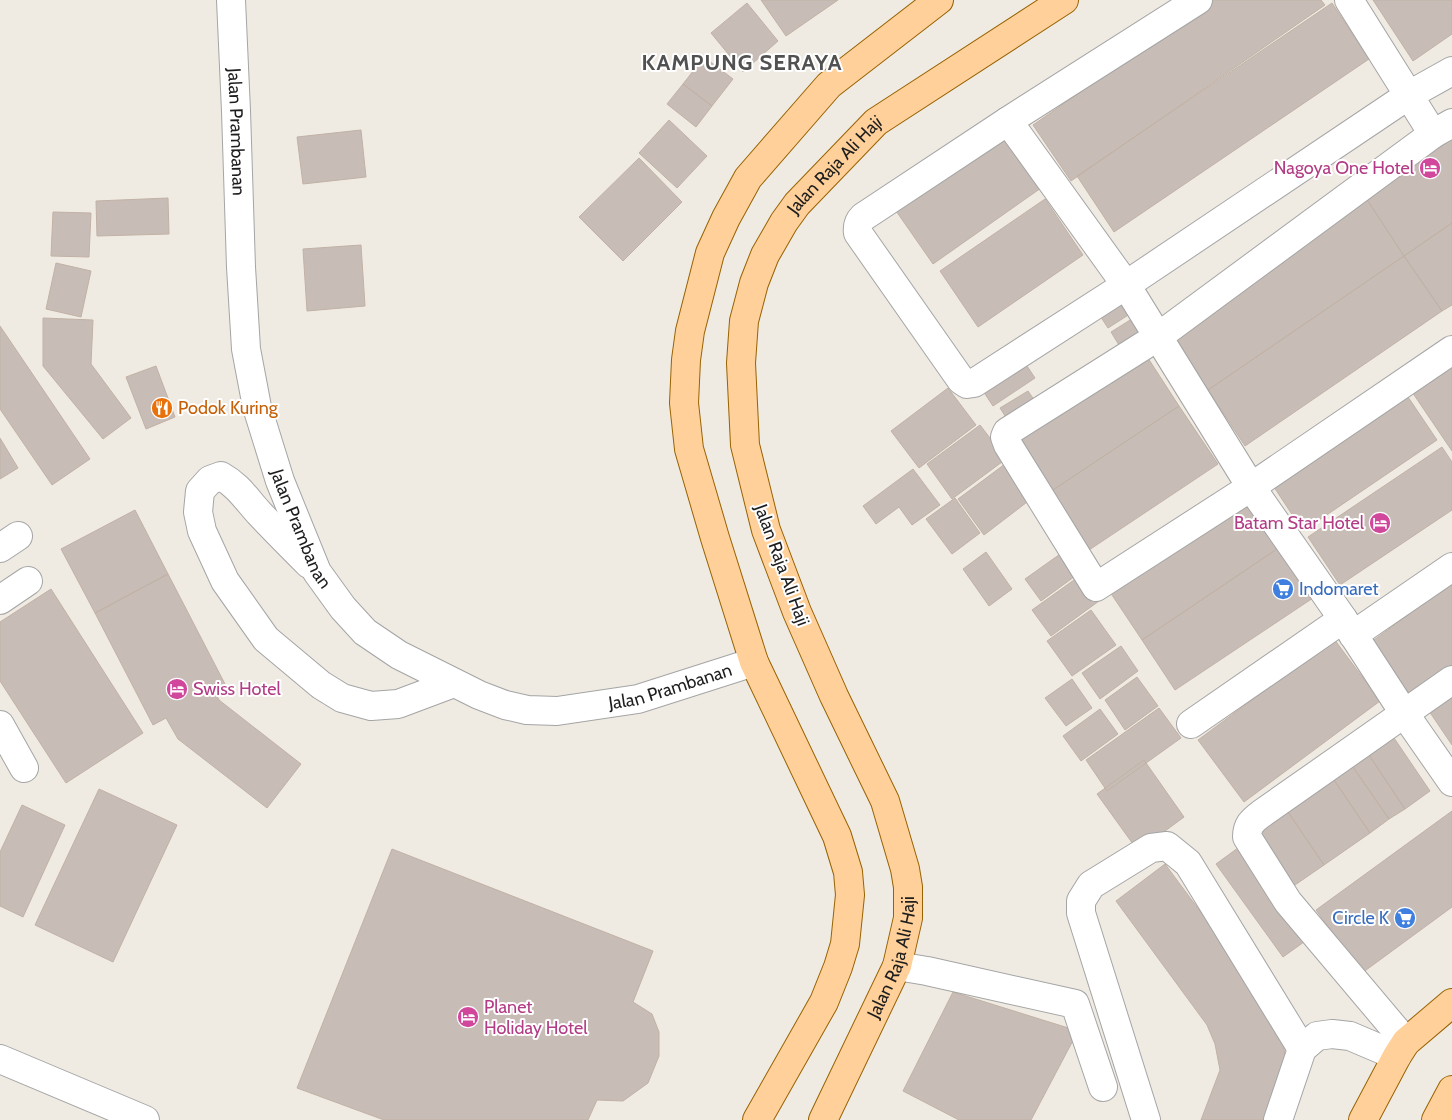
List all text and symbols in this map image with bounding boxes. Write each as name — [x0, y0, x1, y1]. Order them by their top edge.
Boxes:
district label: KAMPUNG SERAYA — [642, 49, 842, 76]
street label: Jalan Prambanan — [223, 67, 250, 196]
street label: Jalan Raja Ali Haji — [782, 110, 886, 219]
hotel icon: Nagoya One Hotel — [1418, 156, 1442, 180]
place label: Nagoya One Hotel — [1274, 157, 1415, 179]
restaurant icon: Podok Kuring — [150, 396, 174, 420]
place label: Podok Kuring — [178, 397, 279, 419]
street label: Jalan Prambanan — [266, 466, 336, 593]
street label: Jalan Raja Ali Haji — [749, 500, 814, 629]
hotel icon: Batam Star Hotel — [1368, 511, 1392, 535]
place label: Batam Star Hotel — [1234, 512, 1365, 534]
supermarket icon: Indomaret — [1271, 577, 1295, 601]
place label: Indomaret — [1299, 578, 1379, 600]
street label: Jalan Prambanan — [606, 659, 735, 714]
hotel icon: Swiss Hotel — [165, 677, 189, 701]
place label: Swiss Hotel — [193, 678, 282, 700]
street label: Jalan Raja Ali Haji — [862, 896, 920, 1023]
supermarket icon: Circle K — [1393, 906, 1417, 930]
place label: Circle K — [1332, 907, 1390, 929]
place label: Planet Holiday Hotel — [484, 996, 588, 1039]
hotel icon: Planet Holiday Hotel — [456, 1005, 480, 1029]

